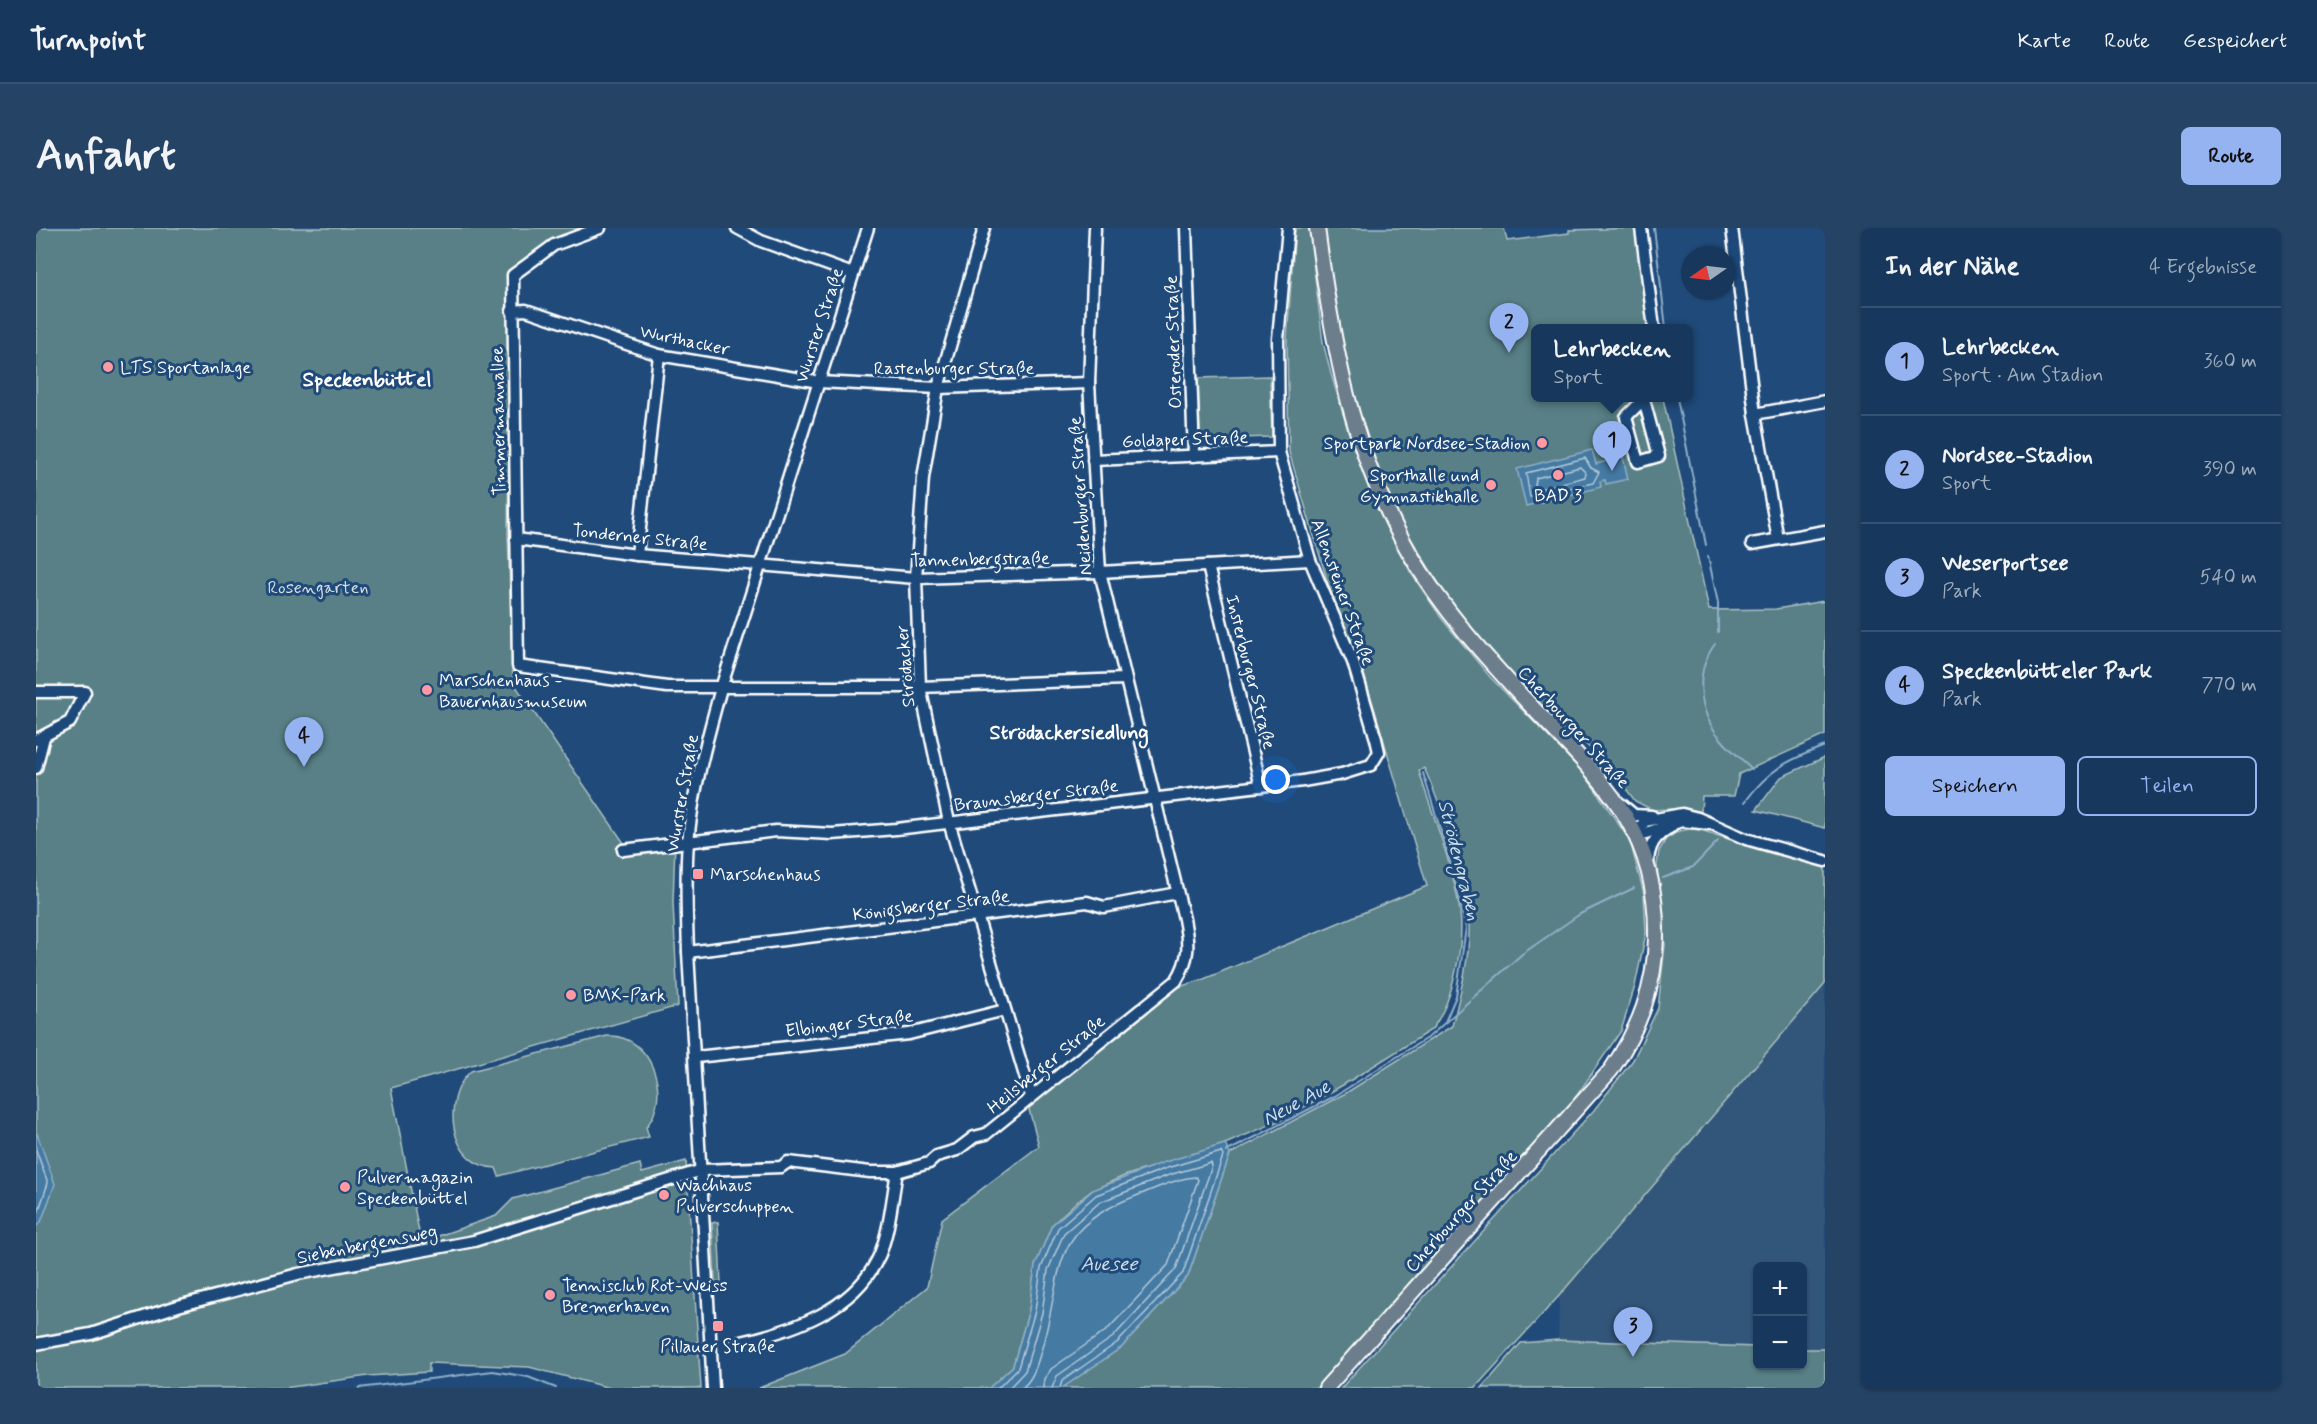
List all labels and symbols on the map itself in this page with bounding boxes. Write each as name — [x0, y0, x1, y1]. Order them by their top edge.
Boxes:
north arrow — [1681, 246, 1735, 300]
street label: Wurster Straße — [790, 265, 850, 386]
street label: Osteroder Straße — [1160, 275, 1188, 409]
pin: 2 — [1490, 304, 1528, 353]
street label: Wurthacker — [638, 320, 733, 362]
street label: Timmermannallee — [486, 346, 512, 496]
place label: LTS Sportanlage — [120, 356, 251, 380]
street label: Rastenburger Straße — [874, 357, 1034, 381]
marker: LTS Sportanlage — [101, 360, 115, 374]
district label: Speckenbüttel — [302, 366, 432, 394]
street label: Neidenburger Straße — [1063, 416, 1101, 576]
pin: 1 — [1592, 422, 1632, 471]
street label: Goldaper Straße — [1122, 426, 1249, 454]
place label: Sportpark Nordsee-Stadion — [1323, 432, 1530, 456]
marker: Sportpark Nordsee-Stadion — [1535, 436, 1549, 450]
place label: Sporthalle und Gymnastikhalle — [1360, 464, 1479, 509]
marker: BAD 3 — [1551, 468, 1565, 482]
marker: Sporthalle und Gymnastikhalle — [1484, 478, 1498, 492]
place label: BAD 3 — [1534, 484, 1582, 508]
street label: Allensteiner Straße — [1304, 516, 1380, 669]
street label: Tonderner Straße — [571, 519, 709, 557]
street label: Tannenbergstraße — [910, 547, 1050, 575]
park label: Rosengarten — [268, 576, 368, 600]
street label: Insterburger Straße — [1219, 593, 1281, 752]
street label: Strödacker — [890, 623, 922, 708]
street label: Cherbourger Straße — [1511, 661, 1635, 795]
place label: Marschenhaus - Bauernhausmuseum — [439, 669, 587, 714]
marker: Marschenhaus - Bauernhausmuseum — [420, 683, 434, 697]
pin: 4 — [284, 718, 324, 767]
district label: Strödackersiedlung — [990, 720, 1148, 749]
street label: Wurster Straße — [661, 732, 705, 854]
your location — [1261, 765, 1290, 794]
street label: Braunsberger Straße — [953, 774, 1120, 820]
water label: Strödengraben — [1429, 797, 1487, 924]
place label: Marschenhaus — [710, 863, 821, 887]
marker: Marschenhaus — [691, 867, 705, 881]
street label: Königsberger Straße — [851, 884, 1011, 929]
place label: BMX-Park — [583, 984, 666, 1008]
marker: BMX-Park — [564, 988, 578, 1002]
street label: Elbinger Straße — [784, 1004, 915, 1044]
street label: Heilsberger Straße — [983, 1010, 1112, 1121]
water label: Neue Aue — [1258, 1073, 1336, 1133]
street label: Cherbourger Straße — [1400, 1145, 1524, 1279]
place label: Pulvermagazin Speckenbüttel — [357, 1166, 473, 1211]
place label: Wachhaus Pulverschuppen — [676, 1174, 794, 1219]
marker: Pulvermagazin Speckenbüttel — [338, 1180, 352, 1194]
marker: Wachhaus Pulverschuppen — [657, 1188, 671, 1202]
street label: Siebenbergensweg — [295, 1220, 440, 1272]
water label: Auesee — [1080, 1251, 1139, 1278]
place label: Tennisclub Rot-Weiss Bremerhaven — [562, 1274, 728, 1319]
marker: Tennisclub Rot-Weiss Bremerhaven — [543, 1288, 557, 1302]
pin: 3 — [1614, 1308, 1652, 1357]
marker: Pillauer Straße — [711, 1319, 725, 1333]
place label: Pillauer Straße — [660, 1335, 776, 1359]

